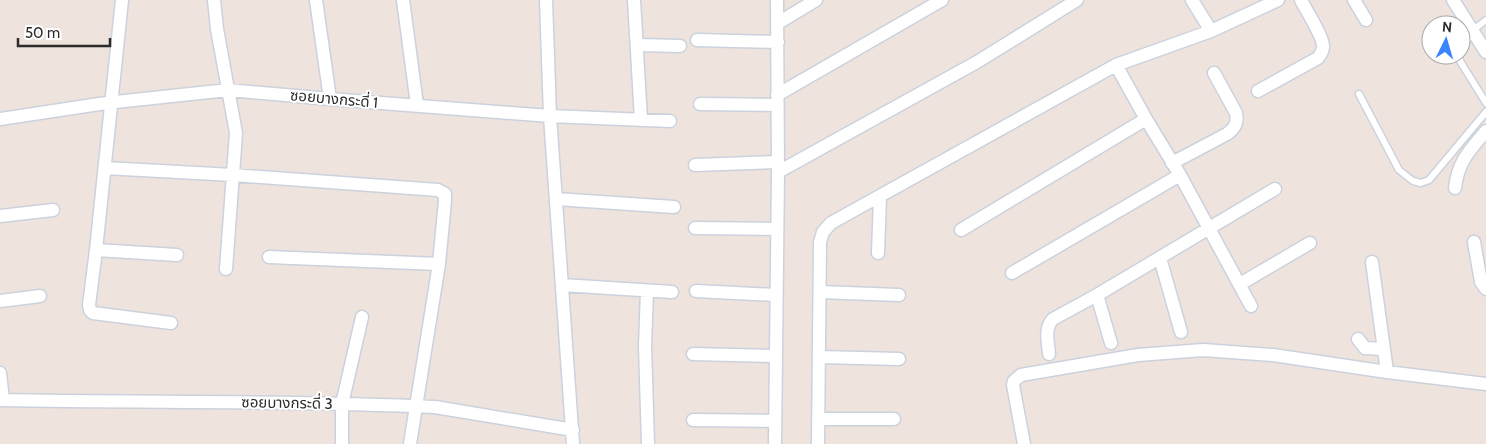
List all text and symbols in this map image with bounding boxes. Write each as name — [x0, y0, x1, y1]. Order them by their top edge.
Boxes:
scale bar — [18, 15, 110, 47]
north arrow — [1421, 15, 1471, 65]
text: N — [1441, 18, 1453, 36]
text: 50 m — [25, 24, 60, 42]
street label: ซอยบางกระดี่ 1 — [289, 84, 379, 112]
street label: ซอยบางกระดี่ 3 — [241, 391, 333, 413]

